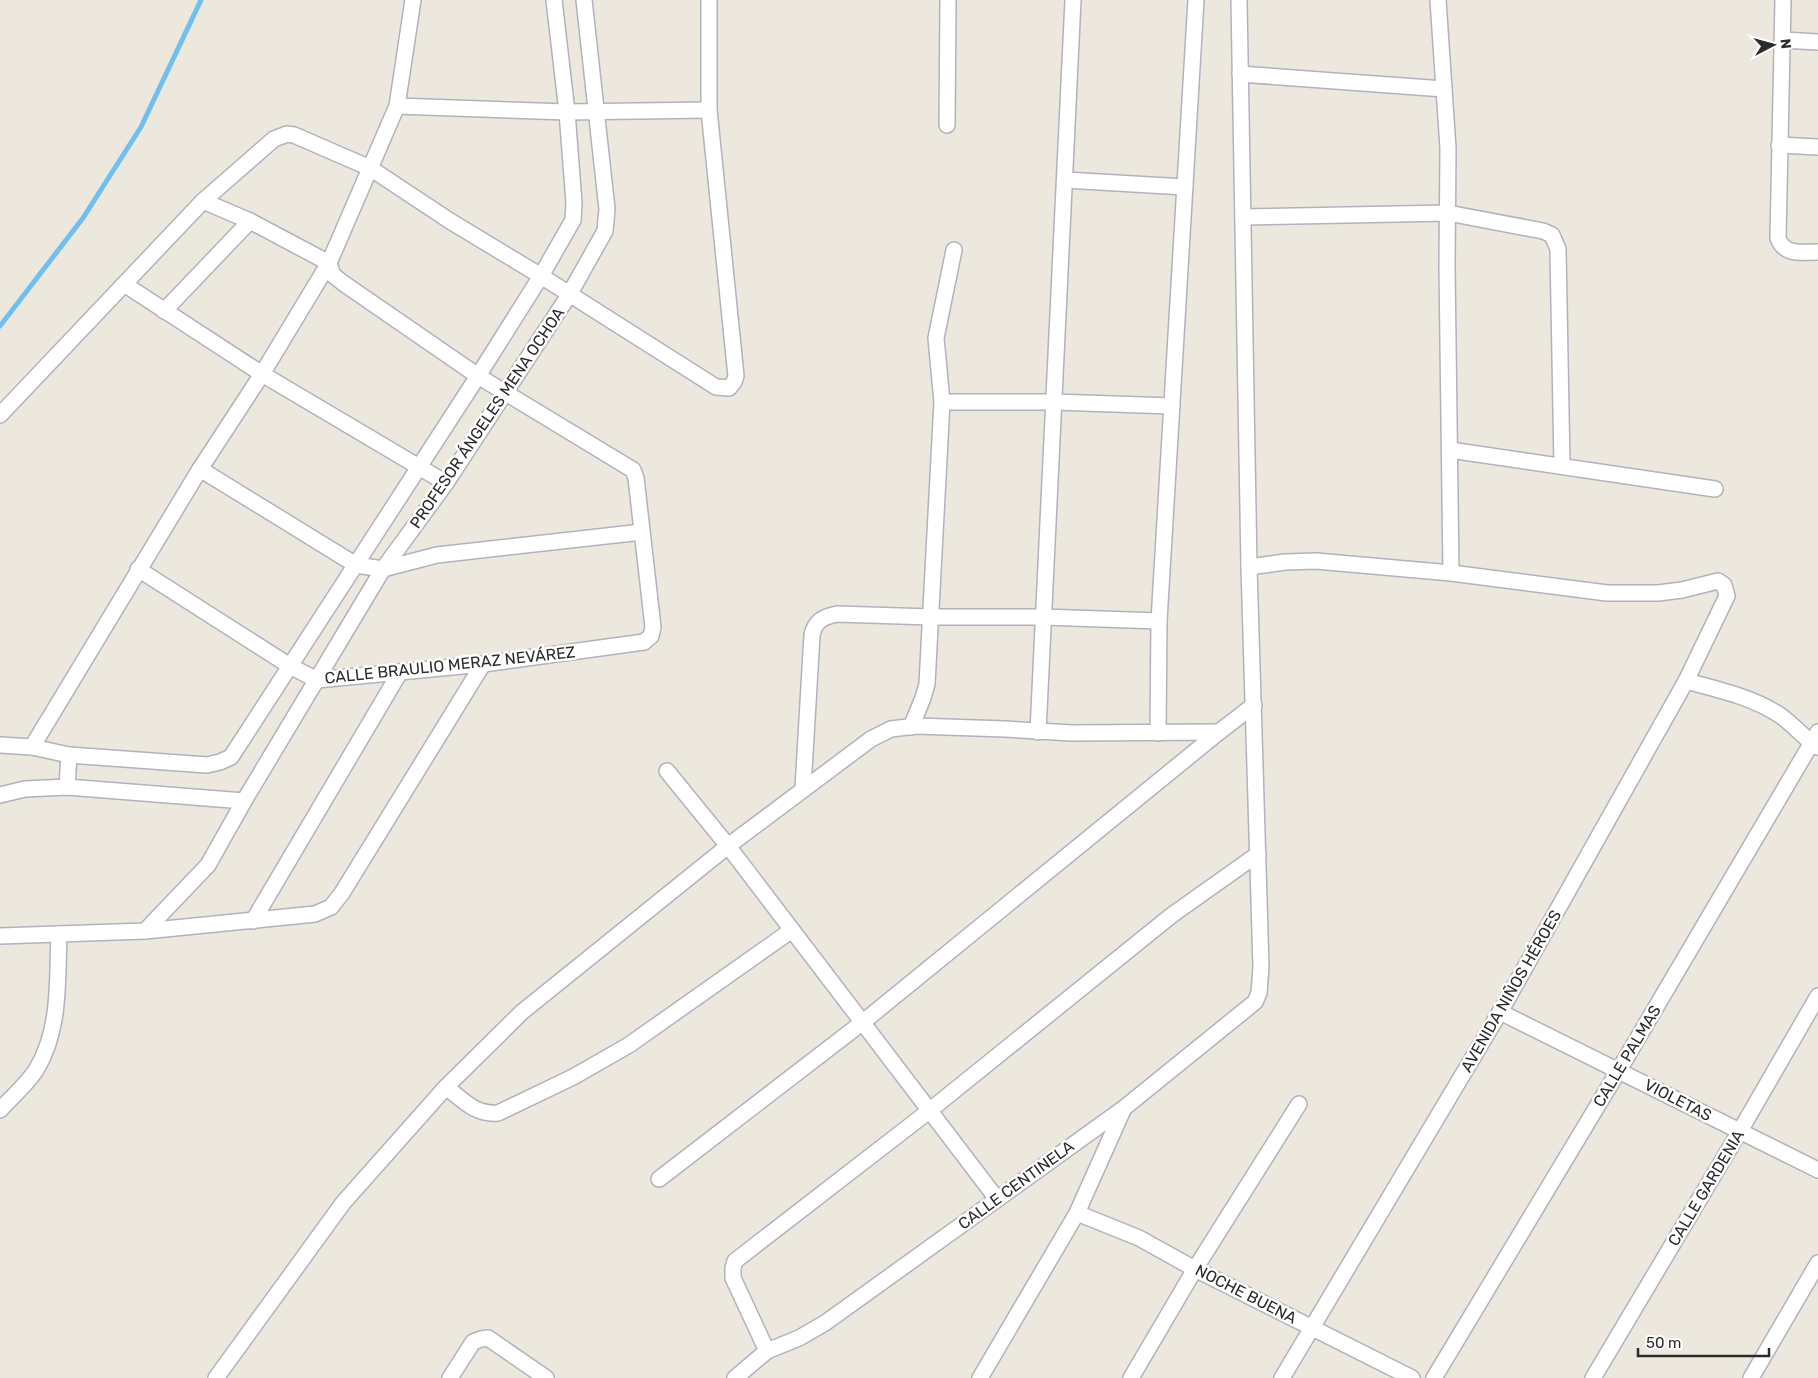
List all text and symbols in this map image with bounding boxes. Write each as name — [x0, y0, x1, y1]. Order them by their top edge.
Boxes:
north arrow — [1748, 20, 1798, 70]
text: N — [1776, 38, 1794, 50]
street label: PROFESOR ÁNGELES MENA OCHOA — [406, 304, 568, 532]
street label: CALLE BRAULIO MERAZ NEVÁREZ — [324, 642, 576, 688]
street label: AVENIDA NIÑOS HÉROES — [1457, 907, 1565, 1075]
street label: CALLE PALMAS — [1589, 1002, 1665, 1110]
street label: VIOLETAS — [1641, 1075, 1715, 1125]
street label: CALLE GARDENIA — [1664, 1126, 1748, 1249]
street label: CALLE CENTINELA — [954, 1136, 1078, 1233]
street label: NOCHE BUENA — [1192, 1260, 1300, 1328]
scale bar — [1638, 1326, 1769, 1358]
text: 50 m — [1646, 1334, 1681, 1352]

